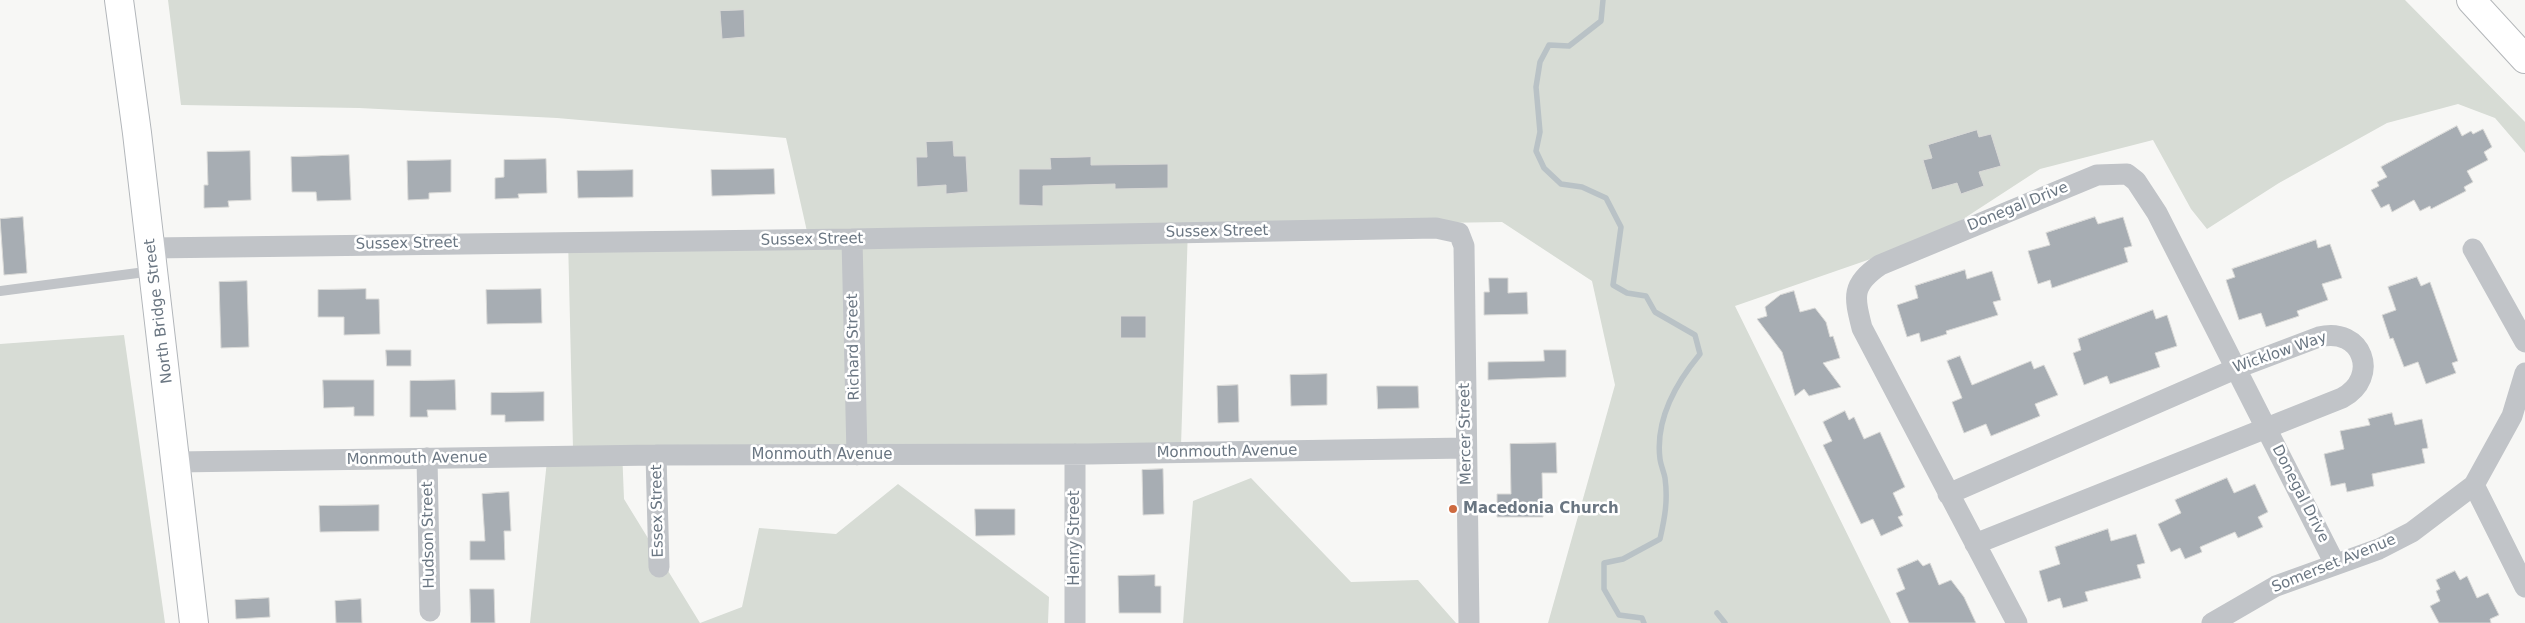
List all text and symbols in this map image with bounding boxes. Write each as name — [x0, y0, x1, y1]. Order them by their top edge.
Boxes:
street label: Donegal Drive — [1965, 179, 2071, 235]
street label: Sussex Street — [1165, 222, 1269, 242]
street label: Sussex Street — [760, 230, 864, 250]
street label: Sussex Street — [355, 234, 459, 254]
street label: North Bridge Street — [141, 237, 177, 385]
street label: Richard Street — [844, 293, 864, 401]
street label: Wicklow Way — [2231, 329, 2329, 377]
street label: Mercer Street — [1456, 383, 1476, 485]
street label: Monmouth Avenue — [1156, 442, 1298, 462]
street label: Donegal Drive — [2268, 442, 2332, 546]
street label: Monmouth Avenue — [752, 446, 892, 464]
street label: Monmouth Avenue — [346, 449, 488, 469]
street label: Essex Street — [648, 464, 668, 558]
street label: Hudson Street — [419, 481, 439, 589]
street label: Henry Street — [1066, 490, 1084, 586]
place label: Macedonia Church — [1463, 500, 1619, 518]
marker: Macedonia Church — [1447, 503, 1459, 515]
street label: Somerset Avenue — [2269, 531, 2399, 597]

